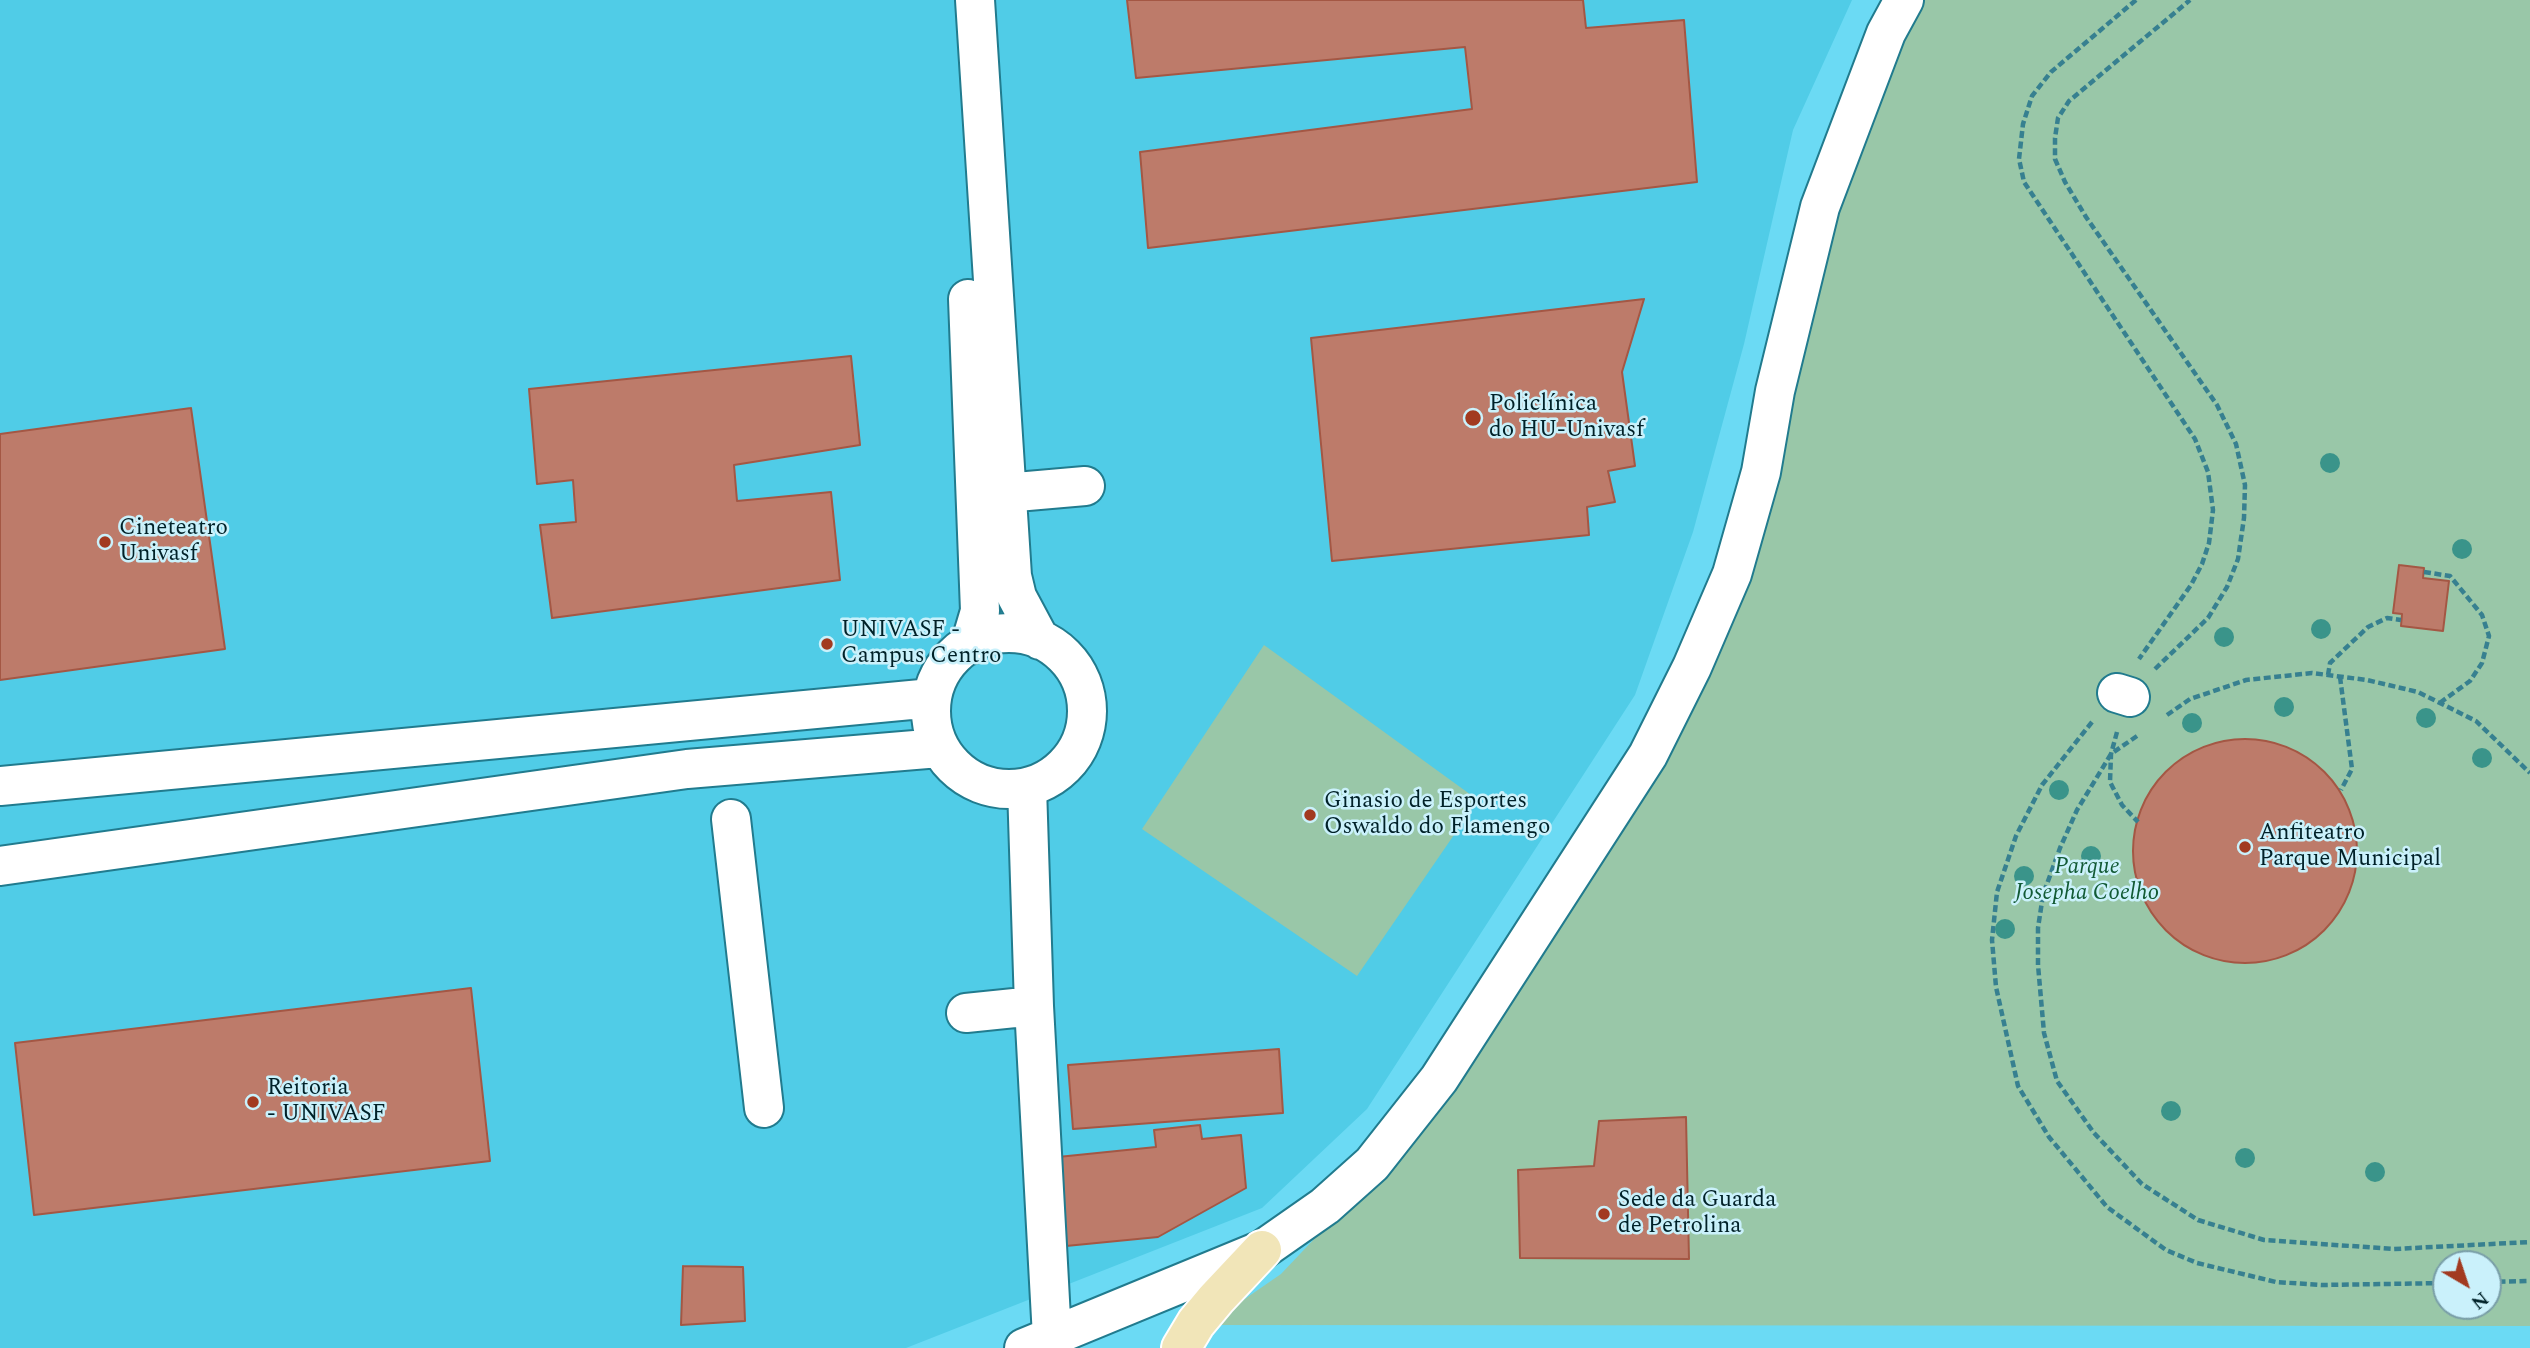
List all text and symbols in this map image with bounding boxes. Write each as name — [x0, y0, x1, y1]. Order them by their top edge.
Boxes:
place label: Policlínica do HU-Univasf — [1489, 391, 1644, 445]
marker: Policlínica do HU-Univasf — [1463, 408, 1483, 428]
place label: Cineteatro Univasf — [119, 515, 228, 569]
marker: Cineteatro Univasf — [97, 534, 113, 550]
place label: UNIVASF - Campus Centro — [841, 617, 1001, 671]
marker: UNIVASF - Campus Centro — [819, 636, 835, 652]
place label: Ginasio de Esportes Oswaldo do Flamengo — [1324, 788, 1550, 842]
marker: Ginasio de Esportes Oswaldo do Flamengo — [1302, 807, 1318, 823]
place label: Anfiteatro Parque Municipal — [2259, 820, 2441, 874]
marker: Anfiteatro Parque Municipal — [2237, 839, 2253, 855]
park label: Parque Josepha Coelho — [2015, 854, 2159, 908]
place label: Reitoria - UNIVASF — [267, 1075, 386, 1129]
marker: Reitoria - UNIVASF — [245, 1094, 261, 1110]
place label: Sede da Guarda de Petrolina — [1618, 1187, 1776, 1241]
marker: Sede da Guarda de Petrolina — [1596, 1206, 1612, 1222]
north arrow — [2432, 1250, 2502, 1320]
text: N — [2464, 1284, 2494, 1316]

